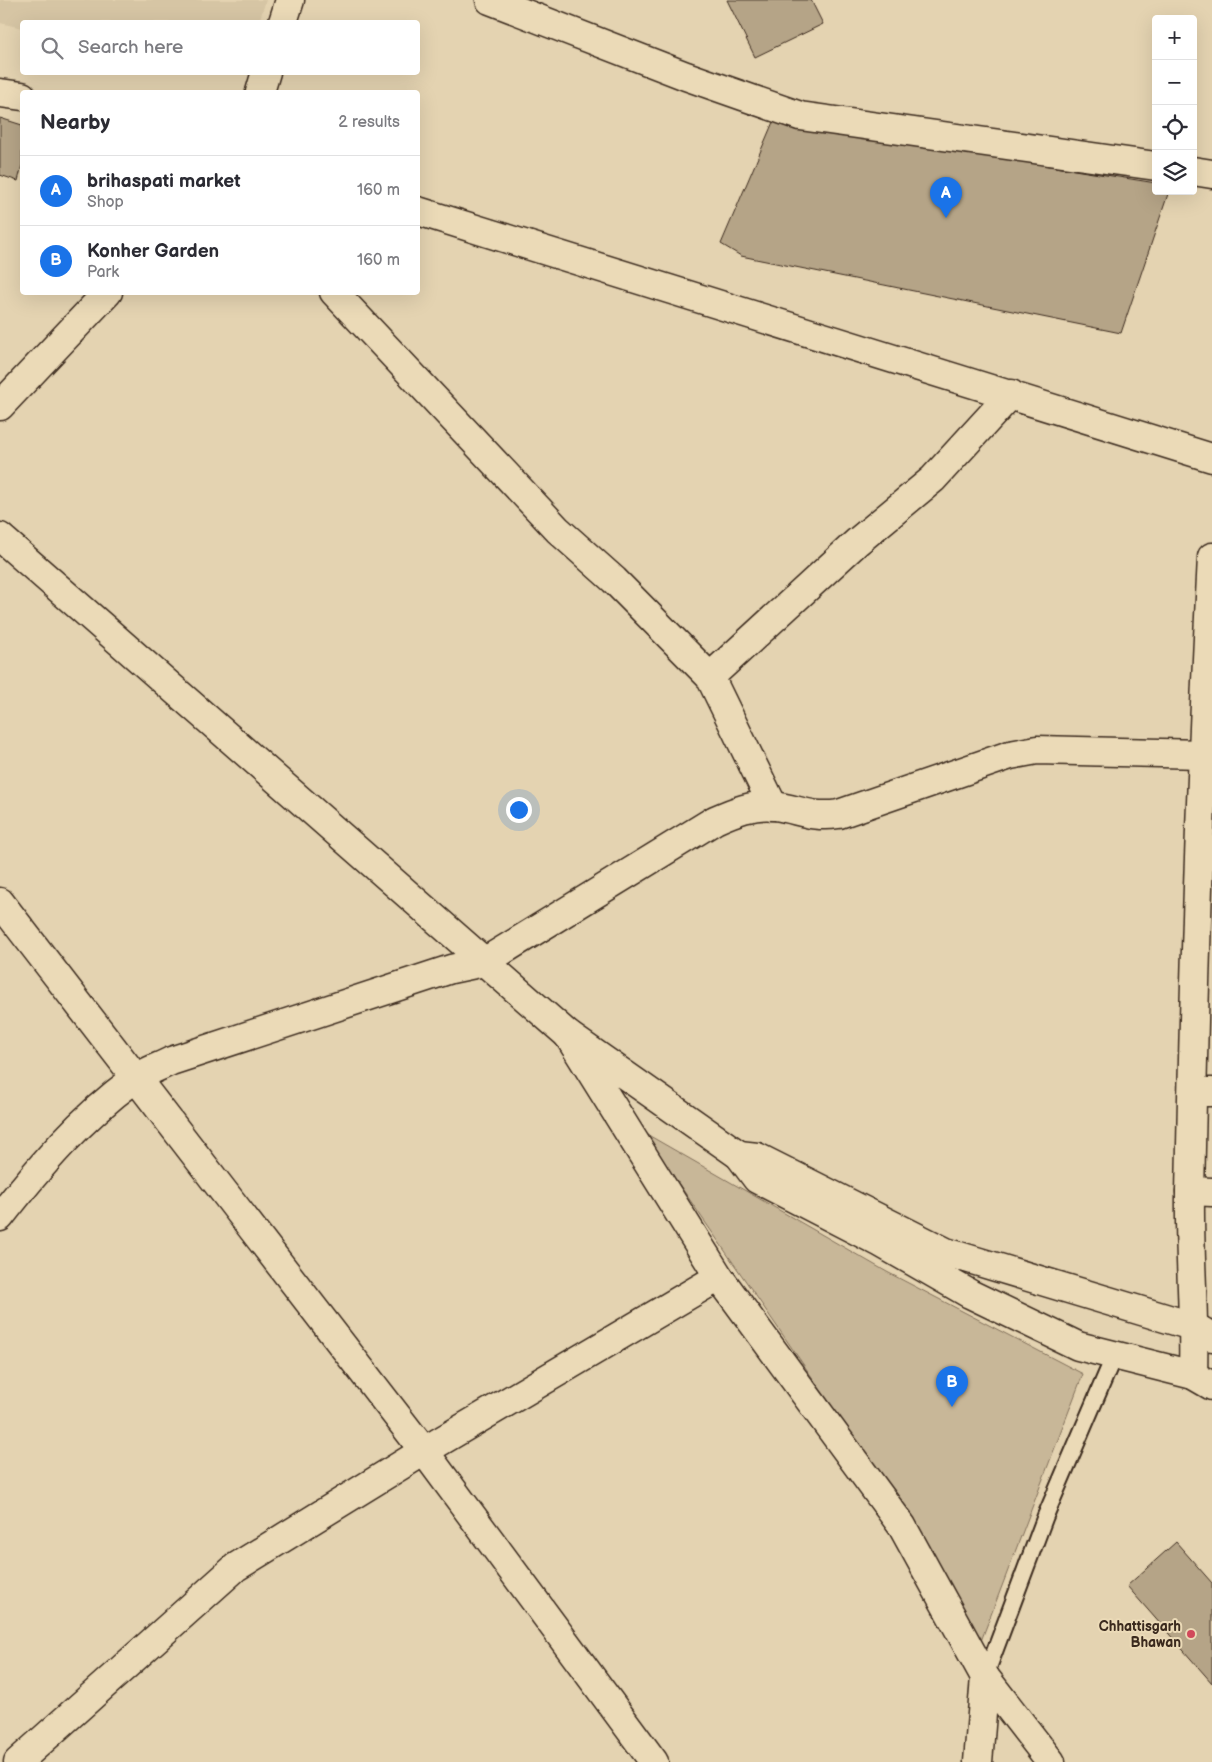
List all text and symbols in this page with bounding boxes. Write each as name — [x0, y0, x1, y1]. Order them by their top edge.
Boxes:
map controls — [1152, 15, 1197, 195]
button: + — [1152, 15, 1197, 60]
search box — [20, 20, 420, 75]
icon: search — [38, 34, 66, 62]
text: Search here — [78, 36, 183, 59]
button: − — [1152, 60, 1197, 105]
button: locate — [1152, 105, 1197, 150]
text: Nearby — [40, 110, 110, 135]
text: 2 results — [338, 113, 400, 132]
button: layers — [1152, 150, 1197, 195]
text: brihaspati market — [87, 170, 241, 193]
pin: A — [930, 177, 962, 218]
text: A — [51, 181, 61, 200]
text: 160 m — [357, 181, 400, 200]
text: Shop — [87, 193, 124, 212]
text: Konher Garden — [87, 240, 219, 263]
text: B — [50, 251, 62, 270]
text: 160 m — [357, 251, 400, 270]
text: Park — [87, 263, 119, 282]
your location — [506, 797, 532, 823]
pin: B — [936, 1366, 968, 1407]
place label: Chhattisgarh Bhawan — [1099, 1618, 1181, 1651]
marker: Chhattisgarh Bhawan — [1185, 1628, 1197, 1640]

